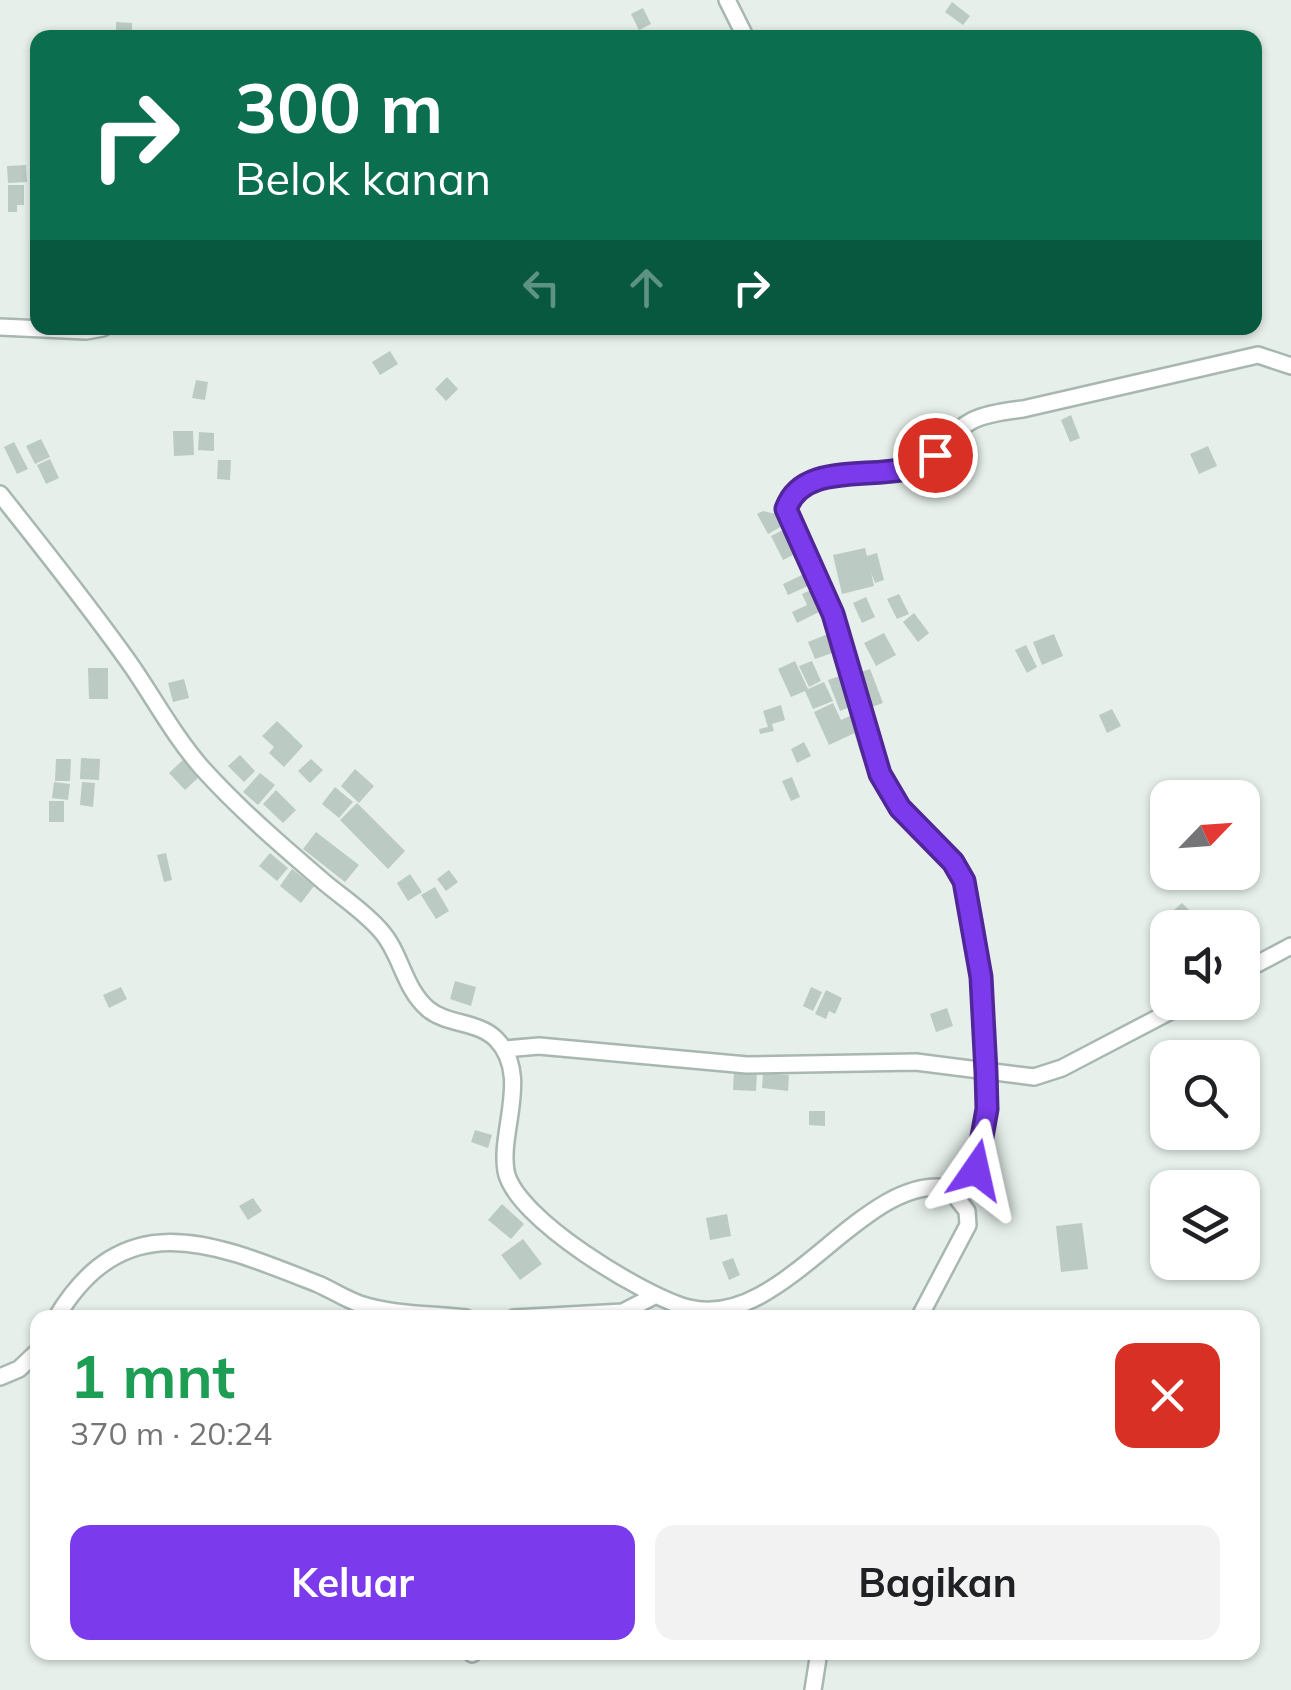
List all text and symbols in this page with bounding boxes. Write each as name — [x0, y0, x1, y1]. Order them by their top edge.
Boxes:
text: 300 m — [235, 63, 443, 151]
icon: right — [70, 70, 200, 200]
text: Belok kanan — [235, 150, 491, 206]
icon: left — [514, 260, 569, 315]
icon: ahead — [619, 260, 674, 315]
icon: right — [724, 260, 779, 315]
pin — [893, 413, 978, 498]
icon: arrive — [908, 428, 963, 483]
north arrow — [1150, 780, 1260, 890]
map controls — [1150, 780, 1260, 1280]
button: sound — [1150, 910, 1260, 1020]
button: search — [1150, 1040, 1260, 1150]
position arrow — [924, 1118, 1028, 1222]
button: layers — [1150, 1170, 1260, 1280]
text: 1 mnt — [70, 1338, 235, 1413]
button: close — [1115, 1343, 1220, 1448]
text: 370 m · 20:24 — [70, 1413, 272, 1453]
button: Keluar — [70, 1525, 635, 1640]
button: Bagikan — [655, 1525, 1220, 1640]

